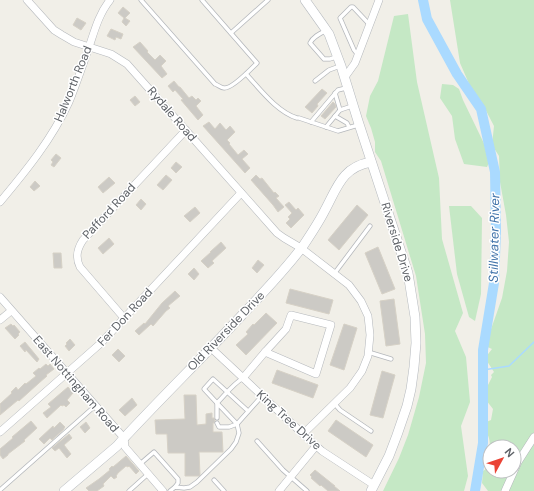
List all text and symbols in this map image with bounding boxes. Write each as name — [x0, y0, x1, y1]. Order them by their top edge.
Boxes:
street label: Halworth Road — [50, 44, 96, 124]
street label: Rydale Road — [144, 83, 200, 145]
street label: Pafford Road — [79, 180, 139, 242]
water label: Stillwater River — [485, 192, 503, 283]
street label: Riverside Drive — [377, 200, 417, 284]
street label: Fer Don Road — [94, 284, 156, 350]
street label: Old Riverside Drive — [184, 288, 268, 374]
street label: East Nottingham Road — [30, 332, 122, 436]
street label: King Tree Drive — [253, 387, 325, 454]
north arrow — [482, 439, 522, 479]
text: N — [502, 445, 518, 460]

